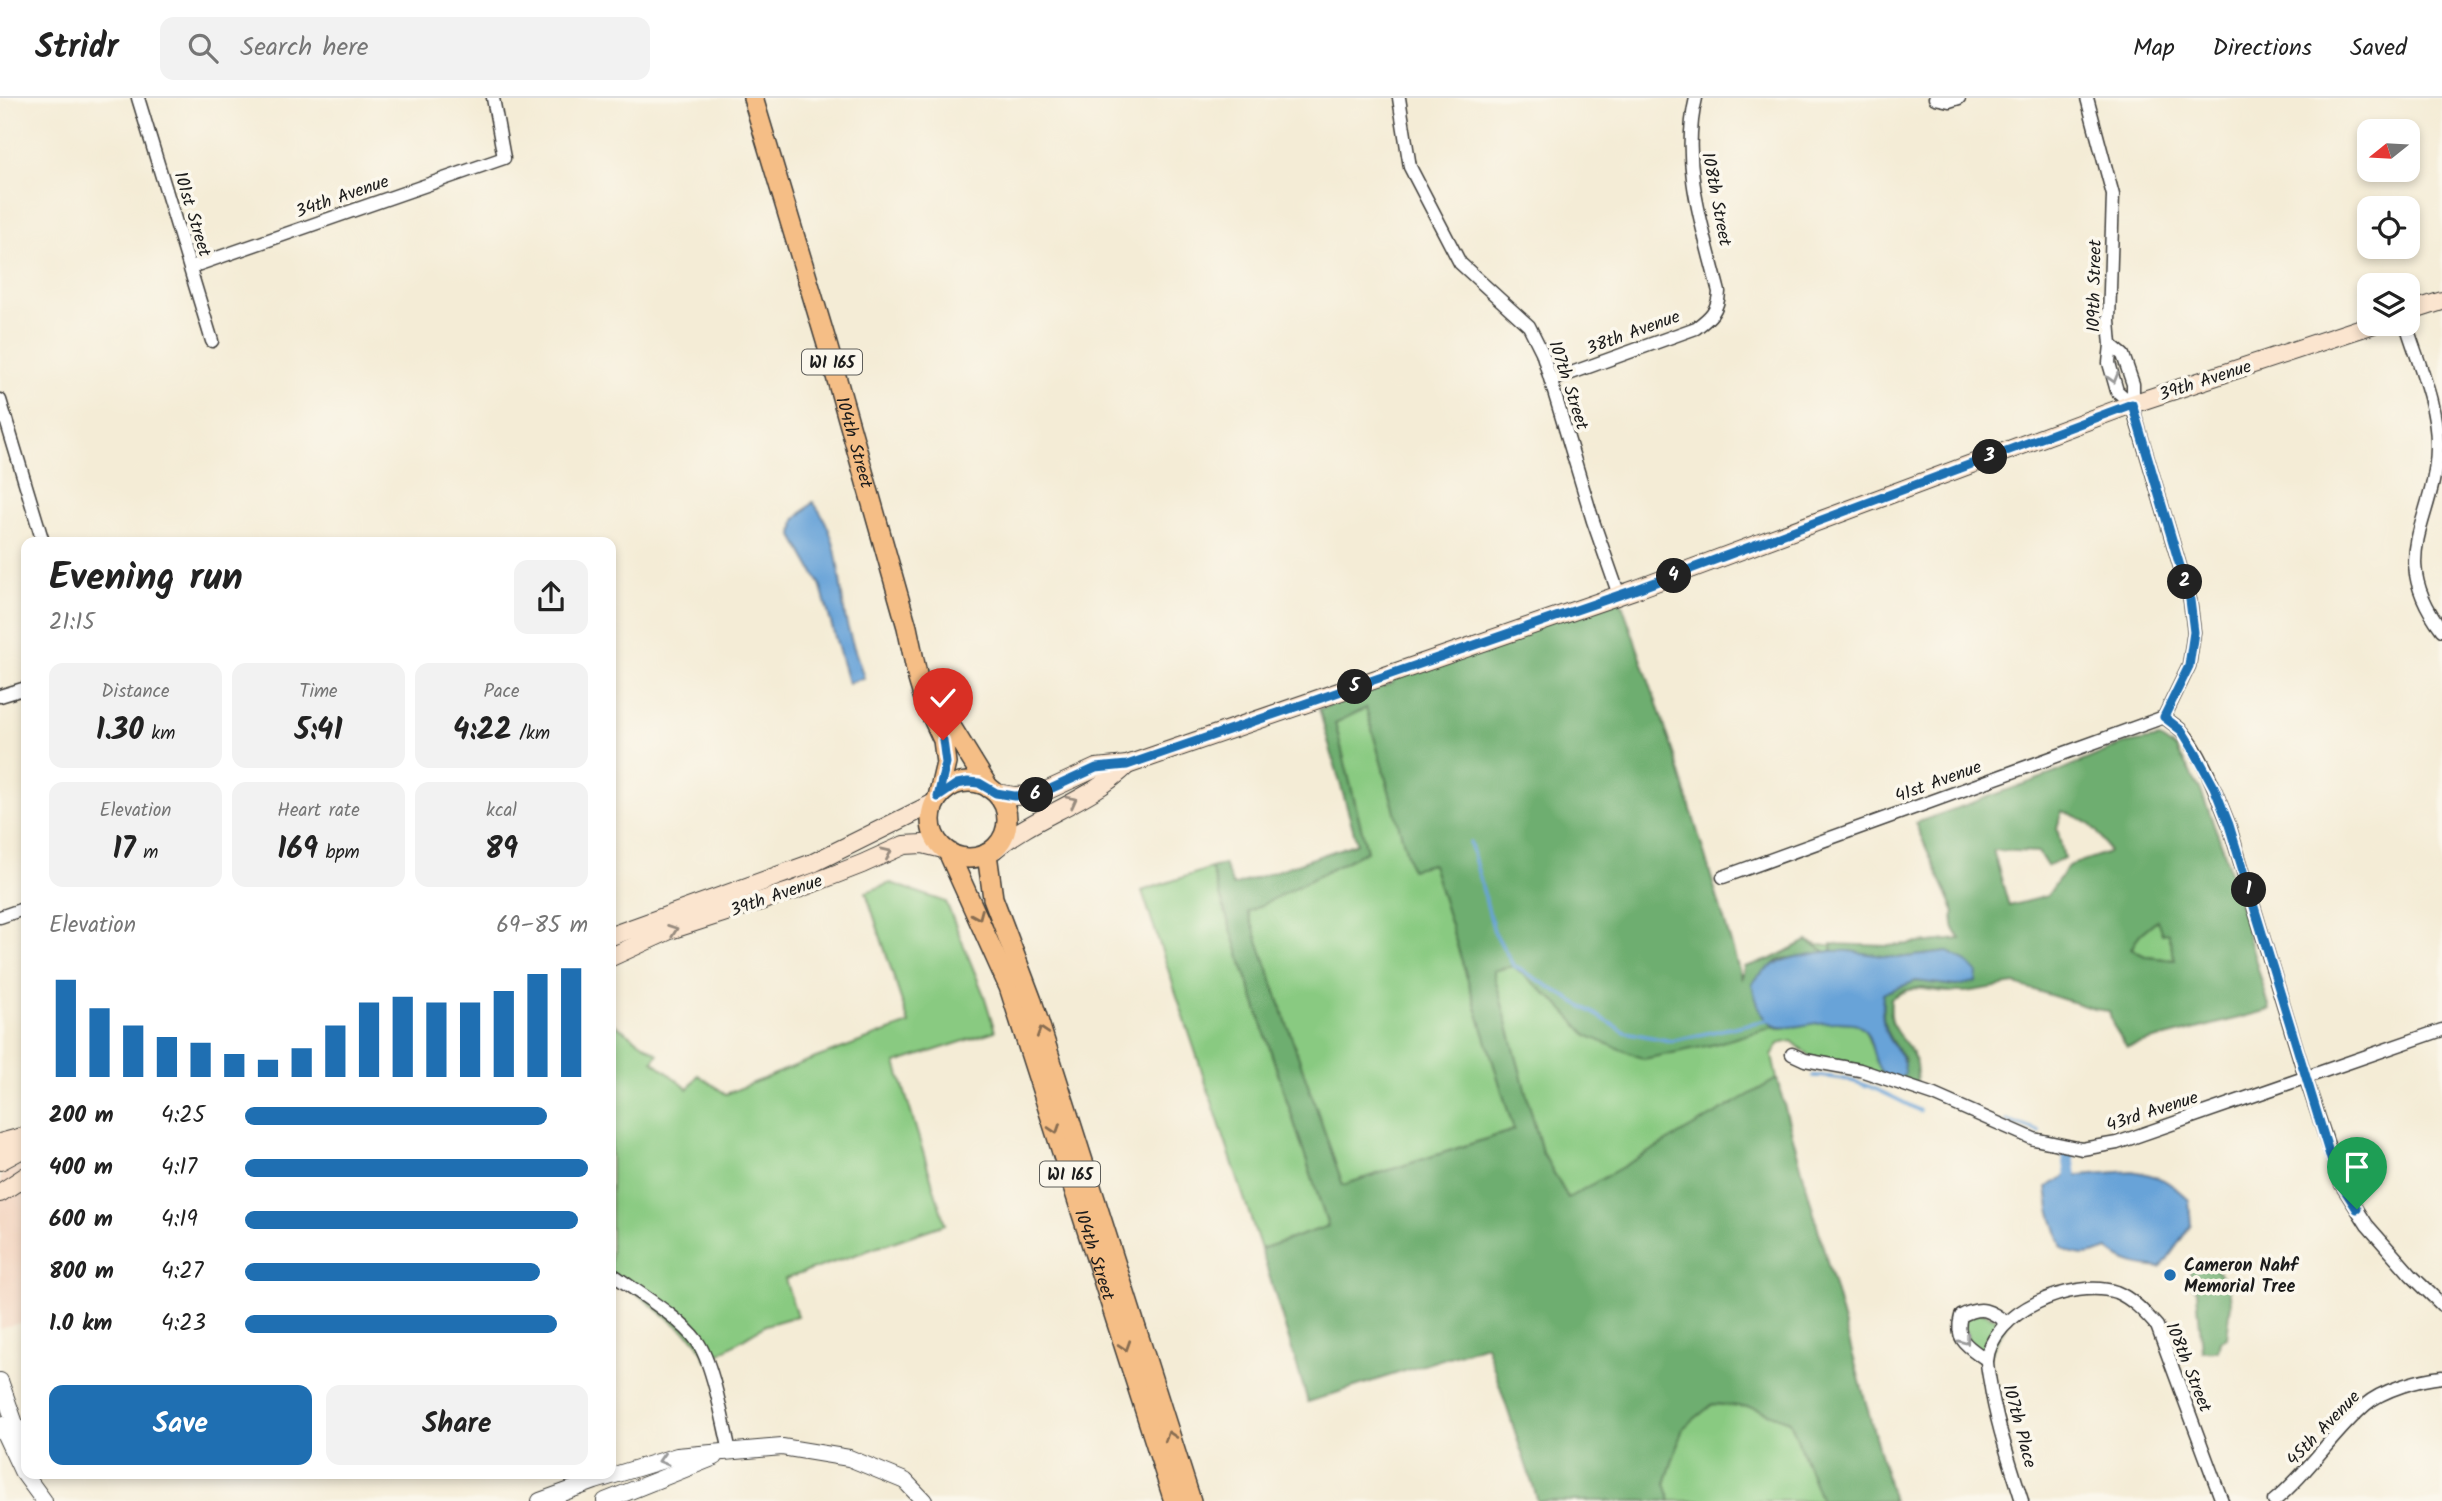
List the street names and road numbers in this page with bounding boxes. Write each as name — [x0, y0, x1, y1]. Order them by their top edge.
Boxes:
street label: 108th Street — [1692, 150, 1739, 250]
street label: 101st Street — [165, 168, 219, 262]
street label: 34th Avenue — [292, 168, 393, 227]
street label: 109th Street — [2080, 238, 2111, 333]
street label: 38th Avenue — [1583, 303, 1684, 364]
street label: 107th Street — [1540, 337, 1596, 435]
road number: WI 165 — [802, 350, 862, 374]
street label: 39th Avenue — [2155, 353, 2256, 410]
street label: 104th Street — [826, 393, 880, 493]
street label: 41st Avenue — [1891, 753, 1986, 811]
street label: 39th Avenue — [726, 867, 827, 926]
street label: 43rd Avenue — [2103, 1084, 2202, 1141]
road number: WI 165 — [1040, 1162, 1100, 1186]
street label: 104th Street — [1065, 1206, 1122, 1305]
street label: 108th Street — [2156, 1318, 2219, 1418]
street label: 107th Place — [1993, 1381, 2044, 1471]
street label: 45th Avenue — [2280, 1384, 2368, 1474]

